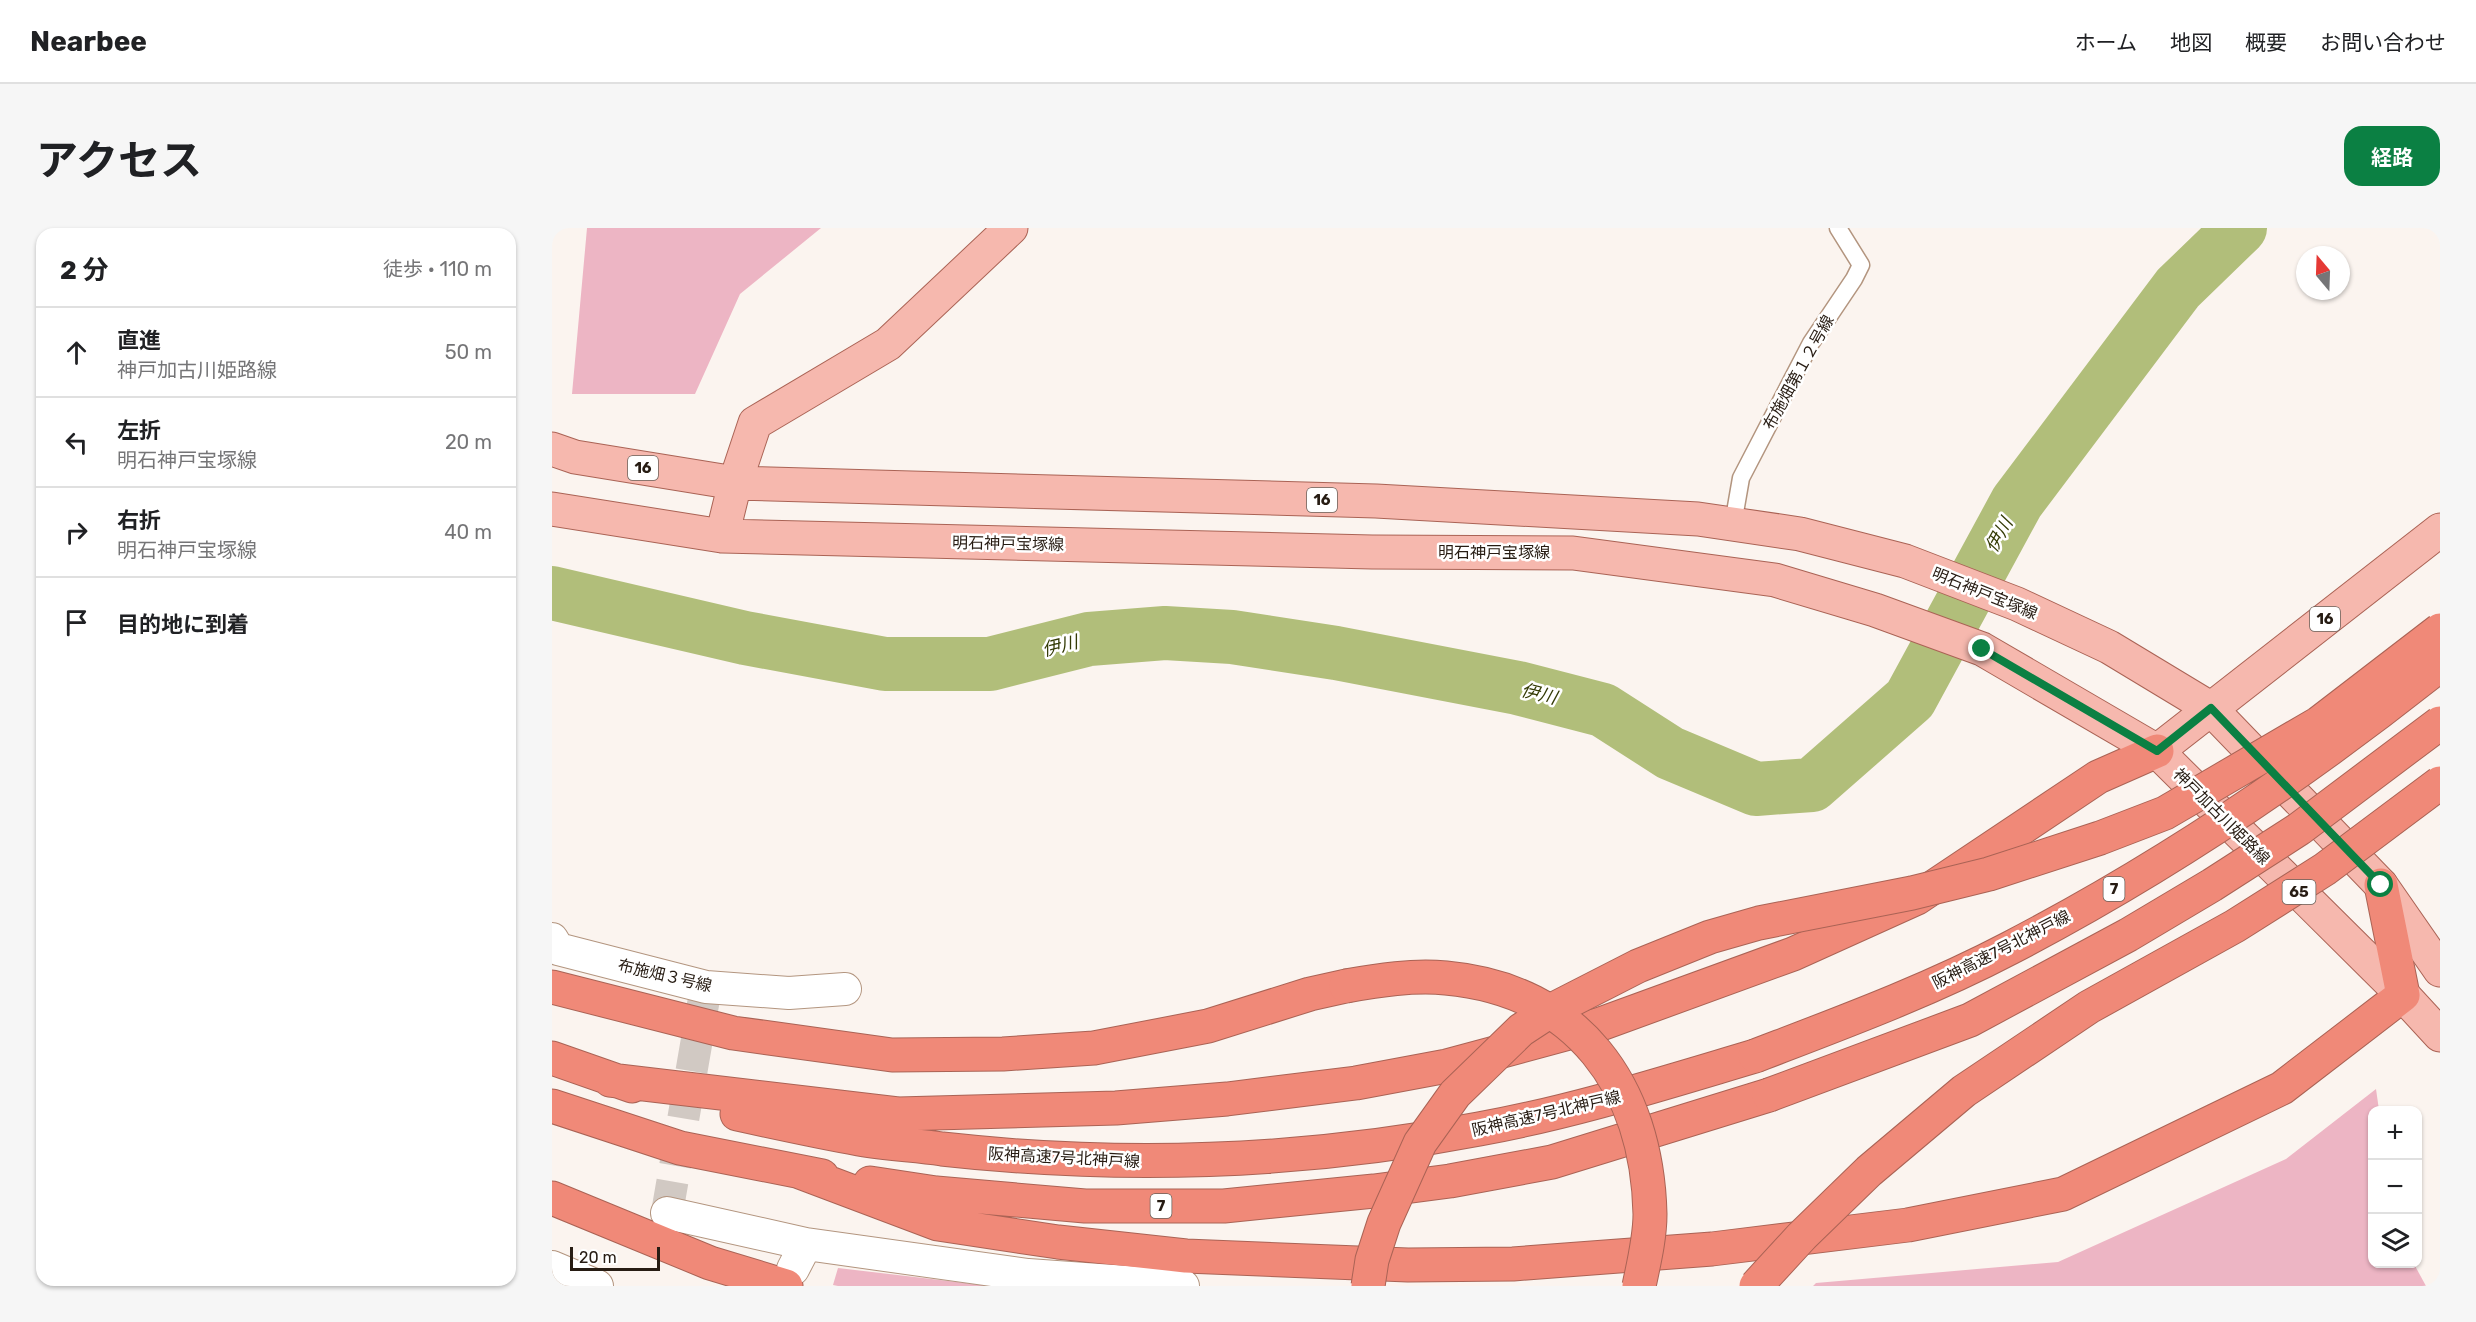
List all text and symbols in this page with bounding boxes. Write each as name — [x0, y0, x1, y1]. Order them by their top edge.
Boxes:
text: Nearbee — [30, 25, 147, 58]
text: ホーム — [2075, 30, 2137, 55]
text: 地図 — [2170, 30, 2212, 55]
text: 概要 — [2245, 30, 2287, 55]
text: お問い合わせ — [2320, 30, 2446, 55]
button: 経路 — [2344, 126, 2440, 186]
text: アクセス — [36, 136, 202, 186]
north arrow — [2296, 246, 2350, 300]
text: 2 分 — [60, 255, 108, 286]
text: 徒歩 · 110 m — [383, 257, 492, 281]
street label: 布施畑第１２号線 — [1759, 312, 1838, 433]
text: 直進 — [117, 327, 161, 354]
icon: ahead — [60, 336, 93, 369]
text: 50 m — [445, 340, 492, 364]
text: 神戸加古川姫路線 — [117, 358, 277, 382]
text: 左折 — [117, 417, 161, 444]
icon: left — [60, 426, 93, 459]
text: 20 m — [445, 430, 492, 454]
text: 明石神戸宝塚線 — [117, 448, 257, 472]
road number: 16 — [628, 456, 658, 480]
road number: 16 — [1307, 488, 1337, 512]
text: 右折 — [117, 507, 161, 534]
water label: 伊川 — [1981, 512, 2018, 556]
icon: right — [60, 516, 93, 549]
text: 40 m — [444, 520, 492, 544]
street label: 明石神戸宝塚線 — [952, 533, 1064, 554]
text: 明石神戸宝塚線 — [117, 538, 257, 562]
street label: 明石神戸宝塚線 — [1438, 543, 1550, 562]
street label: 明石神戸宝塚線 — [1929, 564, 2040, 623]
icon: arrive — [60, 606, 93, 639]
road number: 16 — [2310, 607, 2340, 631]
text: 目的地に到着 — [117, 611, 249, 638]
water label: 伊川 — [1040, 630, 1082, 661]
route end — [1968, 635, 1994, 661]
water label: 伊川 — [1519, 679, 1561, 710]
street label: 神戸加古川姫路線 — [2170, 764, 2274, 868]
route start — [2367, 871, 2393, 897]
road number: 7 — [2104, 877, 2124, 901]
road number: 65 — [2282, 880, 2316, 904]
street label: 阪神高速7号北神戸線 — [1929, 906, 2073, 992]
street label: 布施畑３号線 — [616, 955, 714, 996]
street label: 阪神高速7号北神戸線 — [1470, 1087, 1622, 1140]
map controls — [2368, 1106, 2422, 1268]
button: + — [2368, 1106, 2422, 1160]
street label: 阪神高速7号北神戸線 — [987, 1144, 1140, 1171]
button: − — [2368, 1160, 2422, 1214]
road number: 7 — [1150, 1194, 1172, 1218]
button: layers — [2368, 1214, 2422, 1268]
scale bar — [570, 1244, 660, 1272]
text: 20 m — [579, 1248, 617, 1267]

